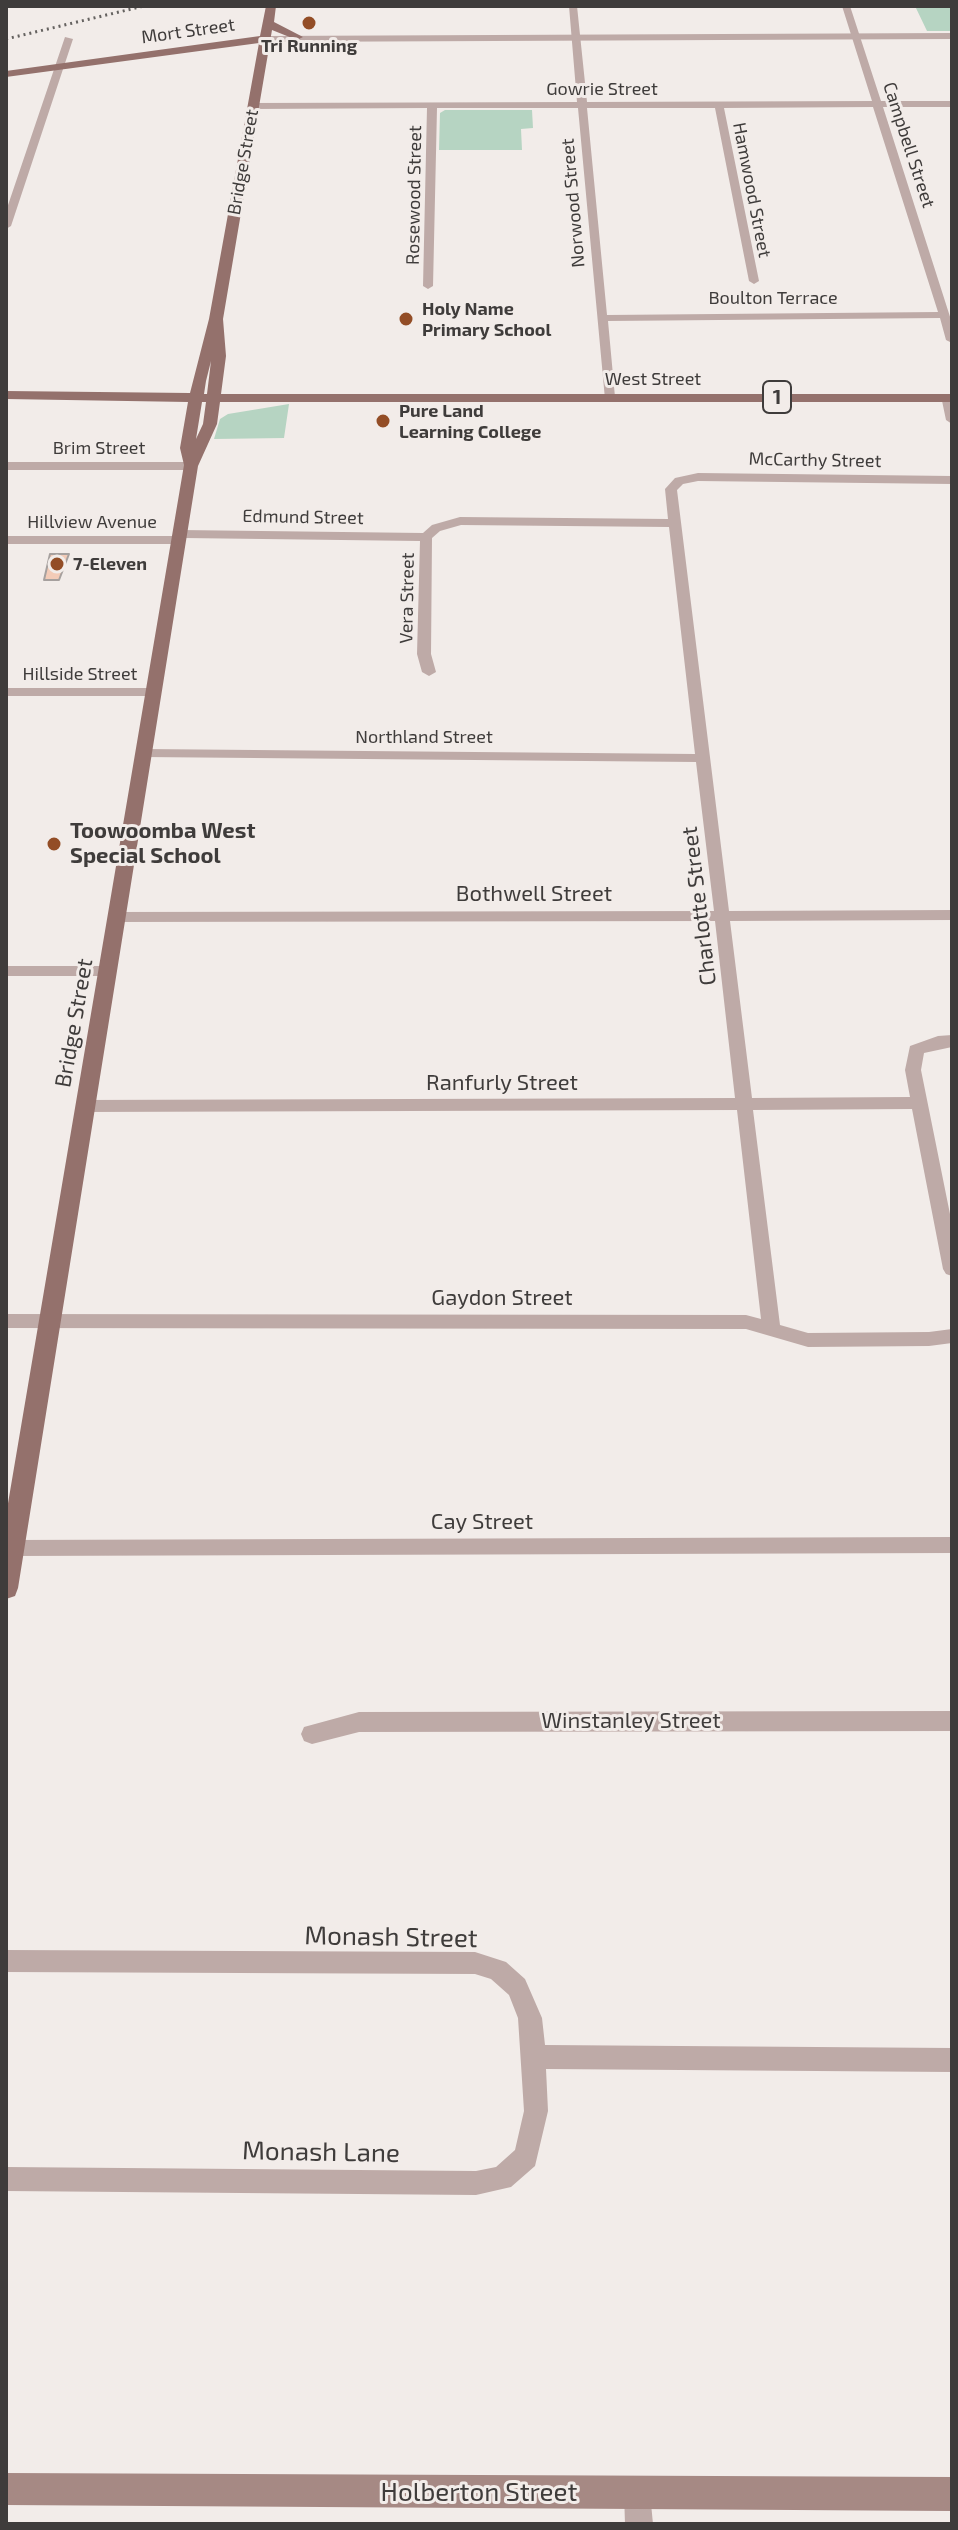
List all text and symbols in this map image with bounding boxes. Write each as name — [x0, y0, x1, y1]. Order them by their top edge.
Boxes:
street label: Mort Street — [140, 14, 236, 48]
marker: Tri Running — [300, 14, 318, 32]
place label: Tri Running — [261, 35, 357, 57]
street label: Gowrie Street — [546, 78, 658, 100]
street label: Campbell Street — [878, 79, 940, 211]
street label: Bridge Street — [223, 108, 263, 216]
street label: Hamwood Street — [728, 121, 776, 259]
street label: Rosewood Street — [402, 125, 426, 265]
street label: Norwood Street — [557, 137, 589, 269]
street label: Boulton Terrace — [708, 287, 838, 309]
place label: Holy Name Primary School — [422, 298, 551, 340]
marker: Holy Name Primary School — [397, 310, 415, 328]
street label: West Street — [605, 368, 701, 390]
road number: 1 — [763, 381, 791, 413]
place label: Pure Land Learning College — [399, 400, 541, 442]
marker: Pure Land Learning College — [374, 412, 392, 430]
street label: Brim Street — [53, 437, 145, 459]
street label: McCarthy Street — [748, 448, 882, 472]
street label: Edmund Street — [242, 505, 364, 529]
street label: Hillview Avenue — [27, 511, 157, 533]
street label: Vera Street — [395, 552, 419, 644]
place label: 7-Eleven — [73, 553, 147, 575]
marker: 7-Eleven — [48, 555, 66, 573]
street label: Hillside Street — [23, 663, 137, 685]
street label: Northland Street — [355, 726, 493, 748]
place label: Toowoomba West Special School — [70, 818, 255, 870]
street label: Charlotte Street — [676, 825, 722, 987]
marker: Toowoomba West Special School — [45, 835, 63, 853]
street label: Bothwell Street — [456, 881, 612, 907]
street label: Bridge Street — [50, 956, 98, 1090]
street label: Ranfurly Street — [426, 1070, 578, 1096]
street label: Gaydon Street — [431, 1285, 573, 1311]
street label: Cay Street — [431, 1509, 533, 1535]
street label: Winstanley Street — [541, 1708, 721, 1734]
street label: Monash Street — [304, 1920, 478, 1954]
street label: Monash Lane — [242, 2135, 400, 2169]
street label: Holberton Street — [381, 2476, 577, 2508]

